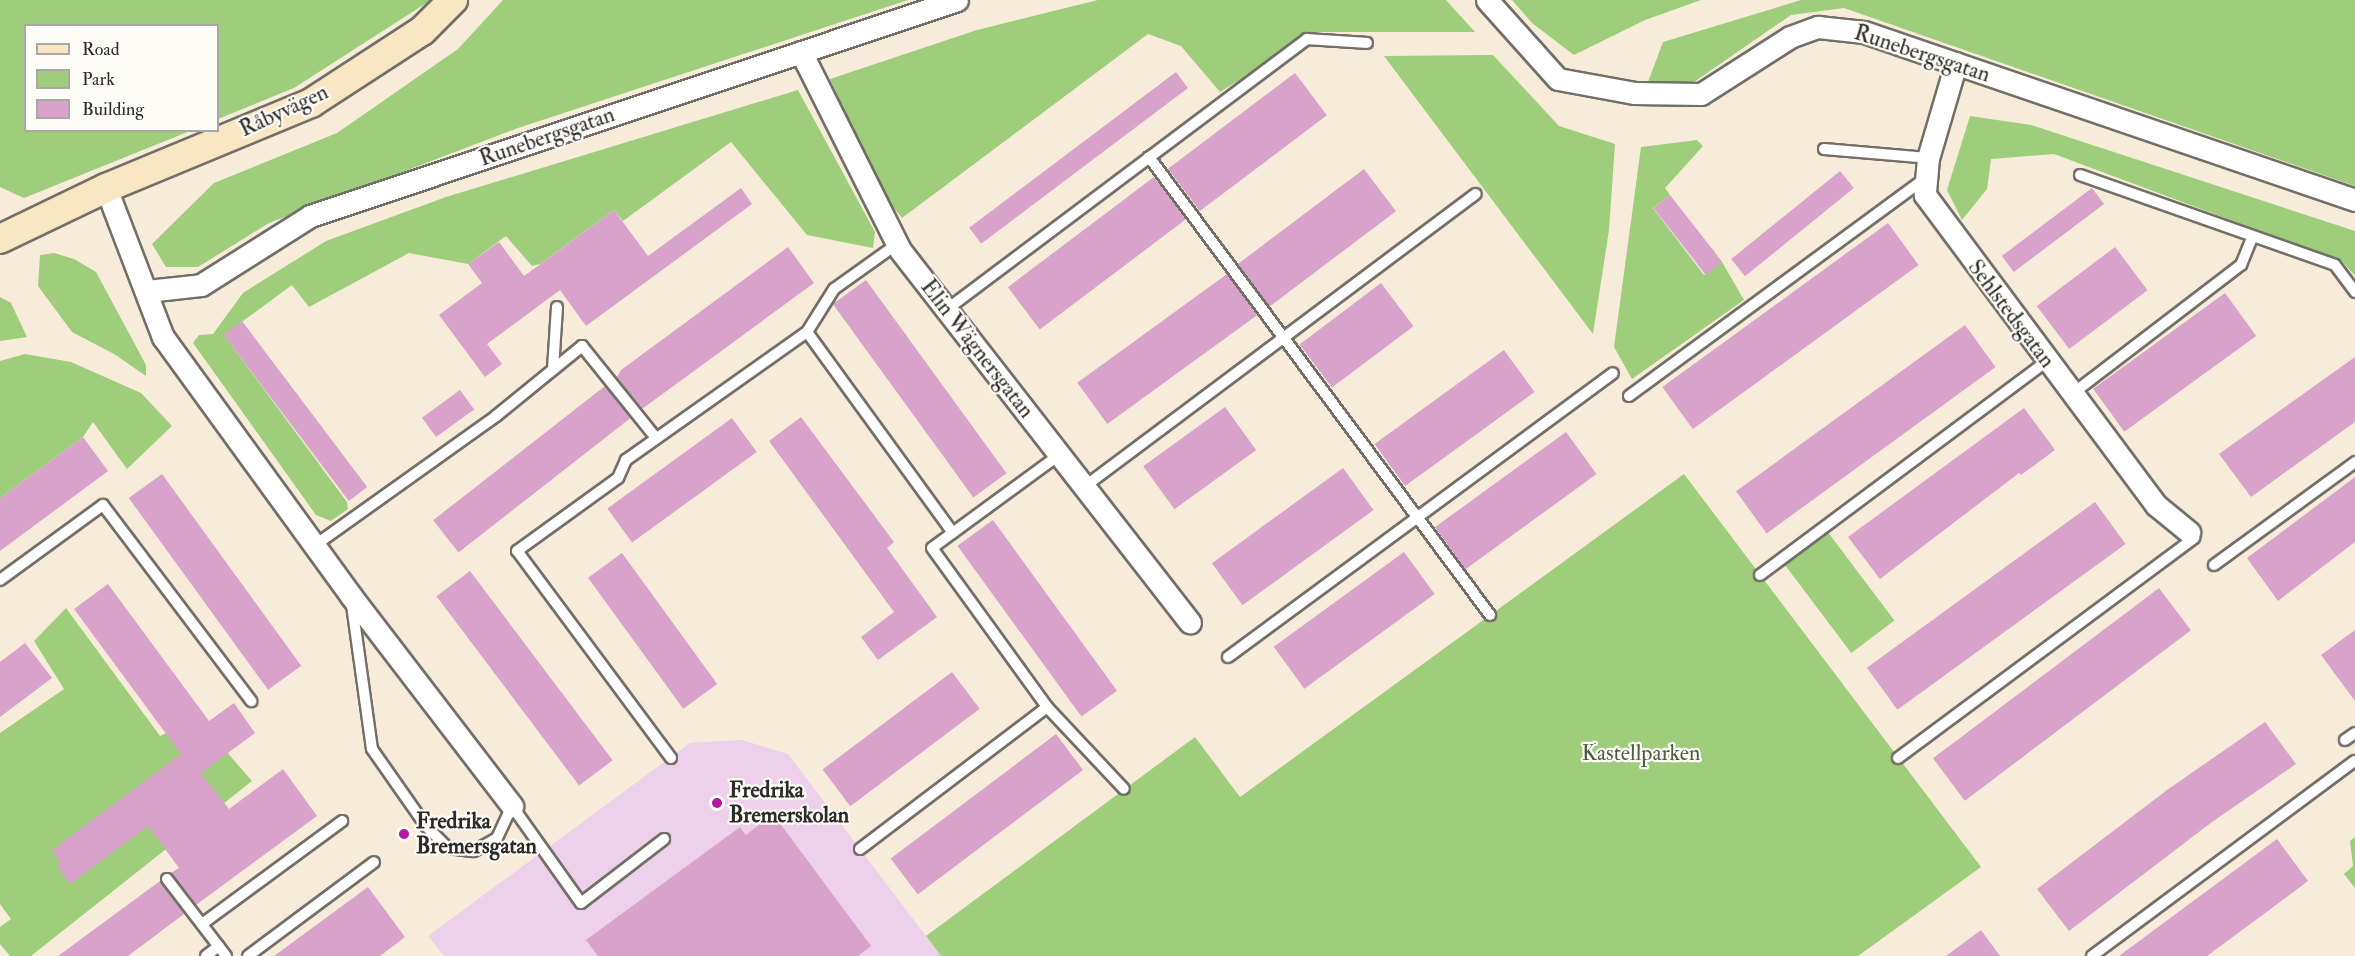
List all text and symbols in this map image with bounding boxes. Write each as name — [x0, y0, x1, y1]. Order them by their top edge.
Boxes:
street label: Runebergsgatan — [1851, 20, 1993, 88]
legend — [24, 24, 219, 132]
text: Road — [82, 38, 120, 61]
text: Park — [82, 68, 115, 91]
street label: Råbyvägen — [235, 79, 333, 143]
text: Building — [82, 98, 144, 121]
street label: Runebergsgatan — [476, 102, 618, 172]
street label: Sehlstedsgatan — [1962, 255, 2060, 373]
street label: Elin Wägnersgatan — [915, 274, 1039, 424]
park label: Kastellparken — [1582, 741, 1700, 767]
place label: Fredrika Bremerskolan — [729, 777, 849, 828]
marker: Fredrika Bremerskolan — [710, 796, 724, 810]
place label: Fredrika Bremersgatan — [416, 808, 537, 860]
marker: Fredrika Bremersgatan — [397, 827, 411, 841]

